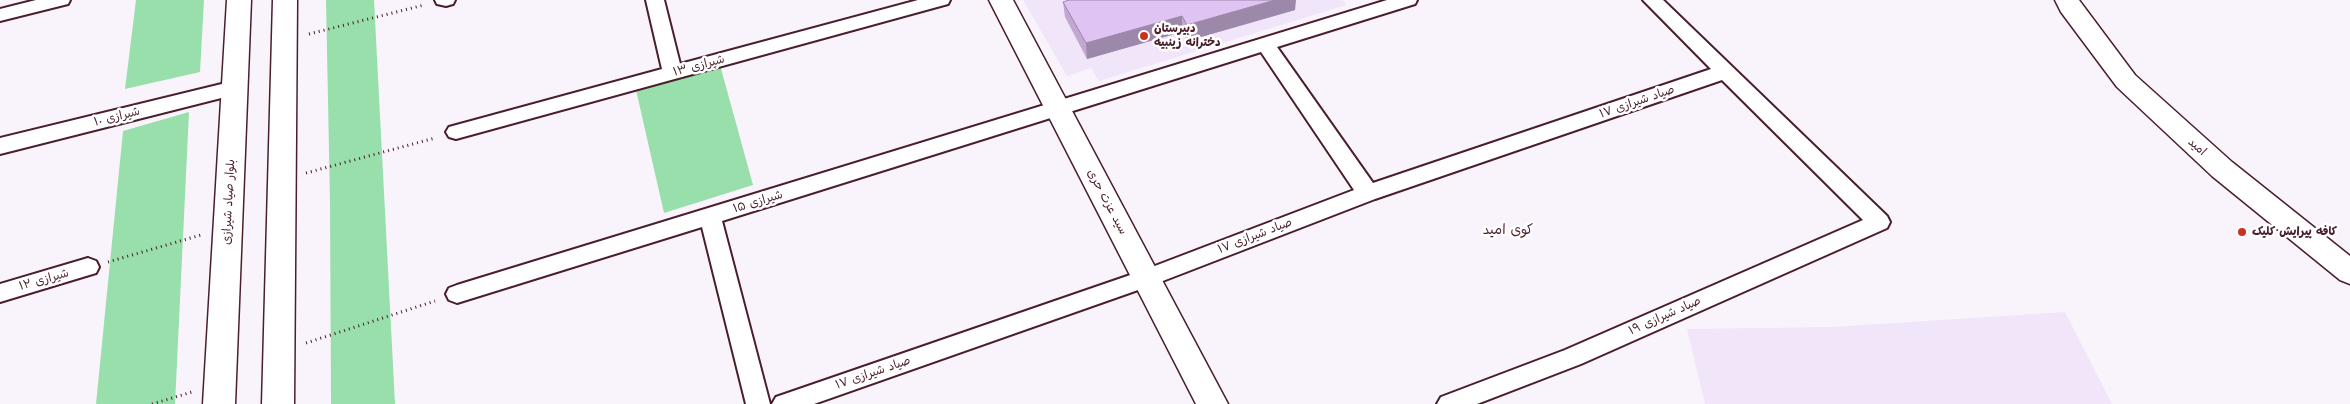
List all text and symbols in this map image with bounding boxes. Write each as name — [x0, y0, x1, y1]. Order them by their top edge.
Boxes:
place label: دبیرستان دخترانه زینبیه — [1154, 22, 1221, 50]
marker: دبیرستان دخترانه زینبیه — [1138, 30, 1150, 42]
street label: شیرازی ۱۳ — [672, 52, 726, 80]
street label: صیاد شیرازی ۱۷ — [1598, 82, 1676, 122]
street label: شیرازی ۱۰ — [93, 104, 141, 130]
street label: امید — [2185, 135, 2209, 159]
street label: بلوار صیاد شیرازی — [220, 159, 238, 245]
street label: سید عزت حری — [1084, 167, 1130, 237]
street label: شیرازی ۱۵ — [731, 188, 785, 216]
street label: صیاد شیرازی ۱۷ — [1216, 215, 1294, 257]
district label: کوی امید — [1483, 222, 1533, 238]
place label: کافه پیرایش کلیک — [2252, 225, 2337, 239]
marker: کافه پیرایش کلیک — [2236, 226, 2248, 238]
street label: شیرازی ۱۲ — [17, 266, 71, 294]
street label: صیاد شیرازی ۱۹ — [1627, 294, 1703, 338]
street label: صیاد شیرازی ۱۷ — [834, 353, 912, 393]

